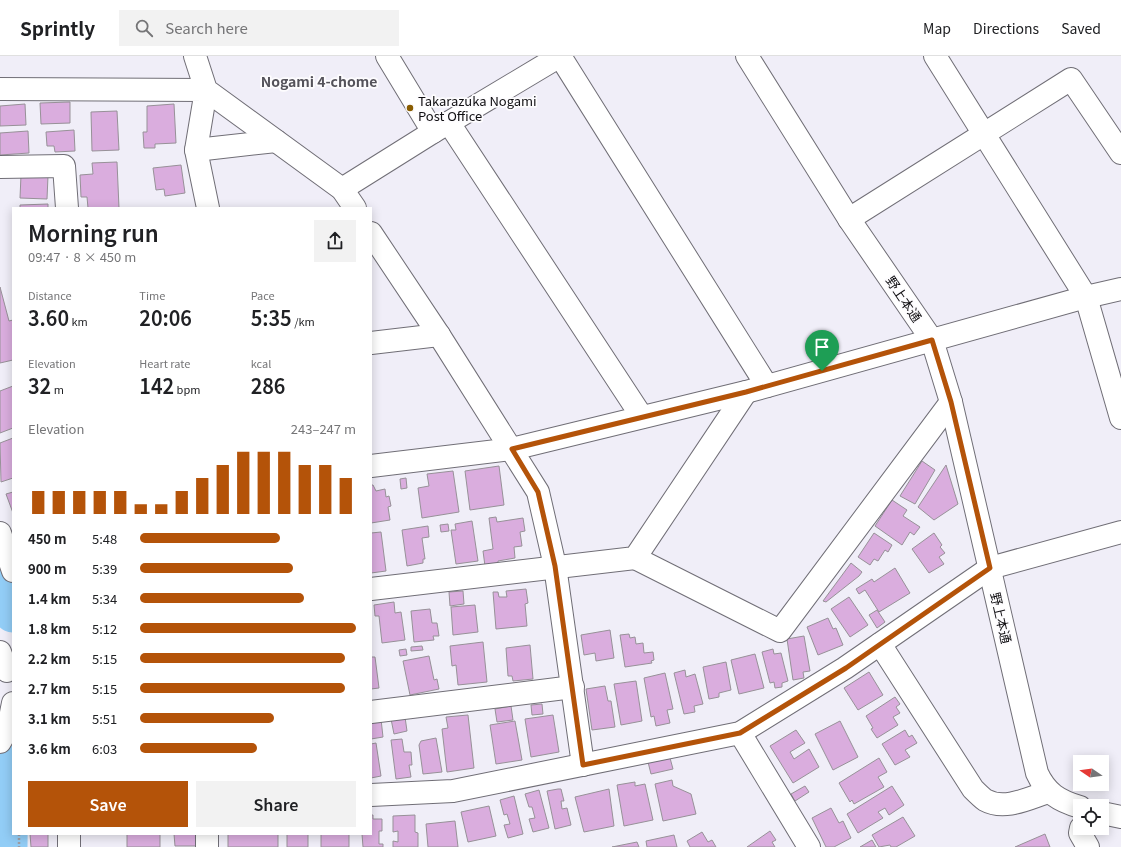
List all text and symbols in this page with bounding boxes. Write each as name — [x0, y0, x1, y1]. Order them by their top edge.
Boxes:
search box — [119, 10, 399, 46]
text: Sprintly — [20, 14, 95, 41]
icon: search — [133, 17, 155, 39]
text: Search here — [165, 17, 248, 38]
text: Map — [923, 18, 951, 38]
text: Directions — [973, 18, 1039, 38]
text: Saved — [1061, 18, 1101, 38]
district label: Nogami 4-chome — [261, 71, 377, 91]
place label: Takarazuka Nogami Post Office — [418, 91, 537, 125]
marker: Takarazuka Nogami Post Office — [405, 103, 415, 113]
text: Morning run — [28, 216, 159, 248]
button: share — [314, 220, 356, 262]
text: 09:47 · 8 × 450 m — [28, 247, 136, 266]
street label: 野上本通 — [882, 272, 927, 326]
text: Distance — [28, 287, 72, 303]
text: Time — [139, 287, 165, 303]
text: Pace — [251, 287, 275, 303]
text: 3.60 — [28, 303, 69, 332]
text: 20:06 — [139, 303, 192, 332]
text: 5:35 — [251, 303, 292, 332]
text: km — [69, 313, 88, 329]
text: /km — [292, 313, 315, 329]
pin — [805, 330, 839, 371]
icon: arrive — [811, 336, 833, 358]
text: Elevation — [28, 355, 76, 371]
text: Heart rate — [139, 355, 190, 371]
text: kcal — [251, 355, 271, 371]
text: 32 — [28, 371, 51, 400]
text: 142 — [139, 371, 174, 400]
text: 286 — [251, 371, 285, 400]
text: m — [51, 381, 64, 397]
text: bpm — [174, 381, 200, 397]
text: Elevation — [28, 419, 84, 438]
text: 243–247 m — [291, 419, 356, 438]
text: 450 m — [28, 529, 67, 548]
text: 5:48 — [92, 529, 117, 548]
text: 900 m — [28, 559, 67, 578]
text: 5:39 — [92, 559, 117, 578]
text: 1.4 km — [28, 589, 71, 608]
text: 5:34 — [92, 589, 117, 608]
street label: 野上本通 — [986, 590, 1017, 645]
text: 1.8 km — [28, 619, 71, 638]
text: 5:12 — [92, 619, 117, 638]
text: 2.2 km — [28, 649, 71, 668]
text: 5:15 — [92, 649, 117, 668]
text: 2.7 km — [28, 679, 71, 698]
text: 5:15 — [92, 679, 117, 698]
text: 3.1 km — [28, 709, 71, 728]
text: 5:51 — [92, 709, 117, 728]
text: 3.6 km — [28, 739, 71, 758]
text: 6:03 — [92, 739, 117, 758]
north arrow — [1073, 755, 1109, 791]
map controls — [1073, 755, 1109, 835]
button: Save — [28, 781, 188, 827]
button: Share — [196, 781, 356, 827]
button: locate — [1073, 799, 1109, 835]

